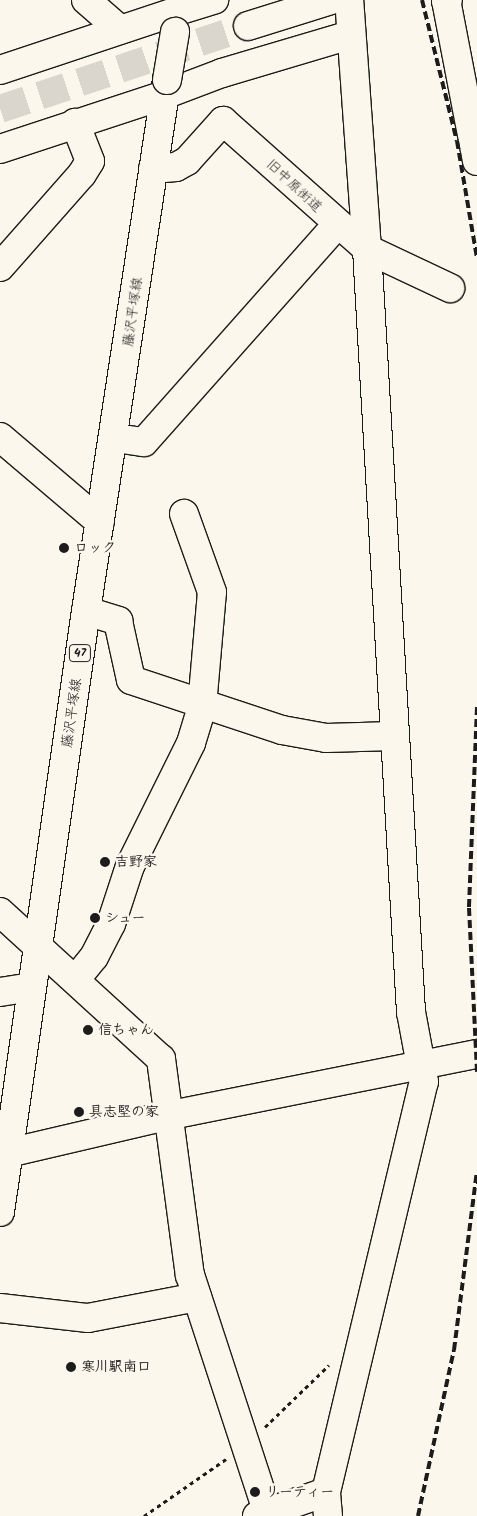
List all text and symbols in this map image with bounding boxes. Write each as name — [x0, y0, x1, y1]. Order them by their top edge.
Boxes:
street label: 旧中原街道 — [263, 156, 325, 216]
street label: 藤沢平塚線 — [120, 276, 146, 348]
place label: ロック — [74, 540, 116, 556]
marker: ロック — [58, 542, 70, 554]
road number: 47 — [69, 644, 91, 662]
street label: 藤沢平塚線 — [59, 677, 85, 749]
place label: 吉野家 — [115, 854, 157, 870]
marker: 吉野家 — [99, 856, 111, 868]
place label: シュー — [105, 910, 147, 926]
marker: シュー — [89, 912, 101, 924]
place label: 信ちゃん — [98, 1022, 154, 1038]
marker: 信ちゃん — [82, 1024, 94, 1036]
place label: 具志堅の家 — [89, 1104, 159, 1120]
marker: 具志堅の家 — [73, 1106, 85, 1118]
place label: 寒川駅南口 — [81, 1359, 151, 1375]
marker: 寒川駅南口 — [65, 1361, 77, 1373]
place label: リーティー — [265, 1484, 335, 1500]
marker: リーティー — [249, 1486, 261, 1498]

